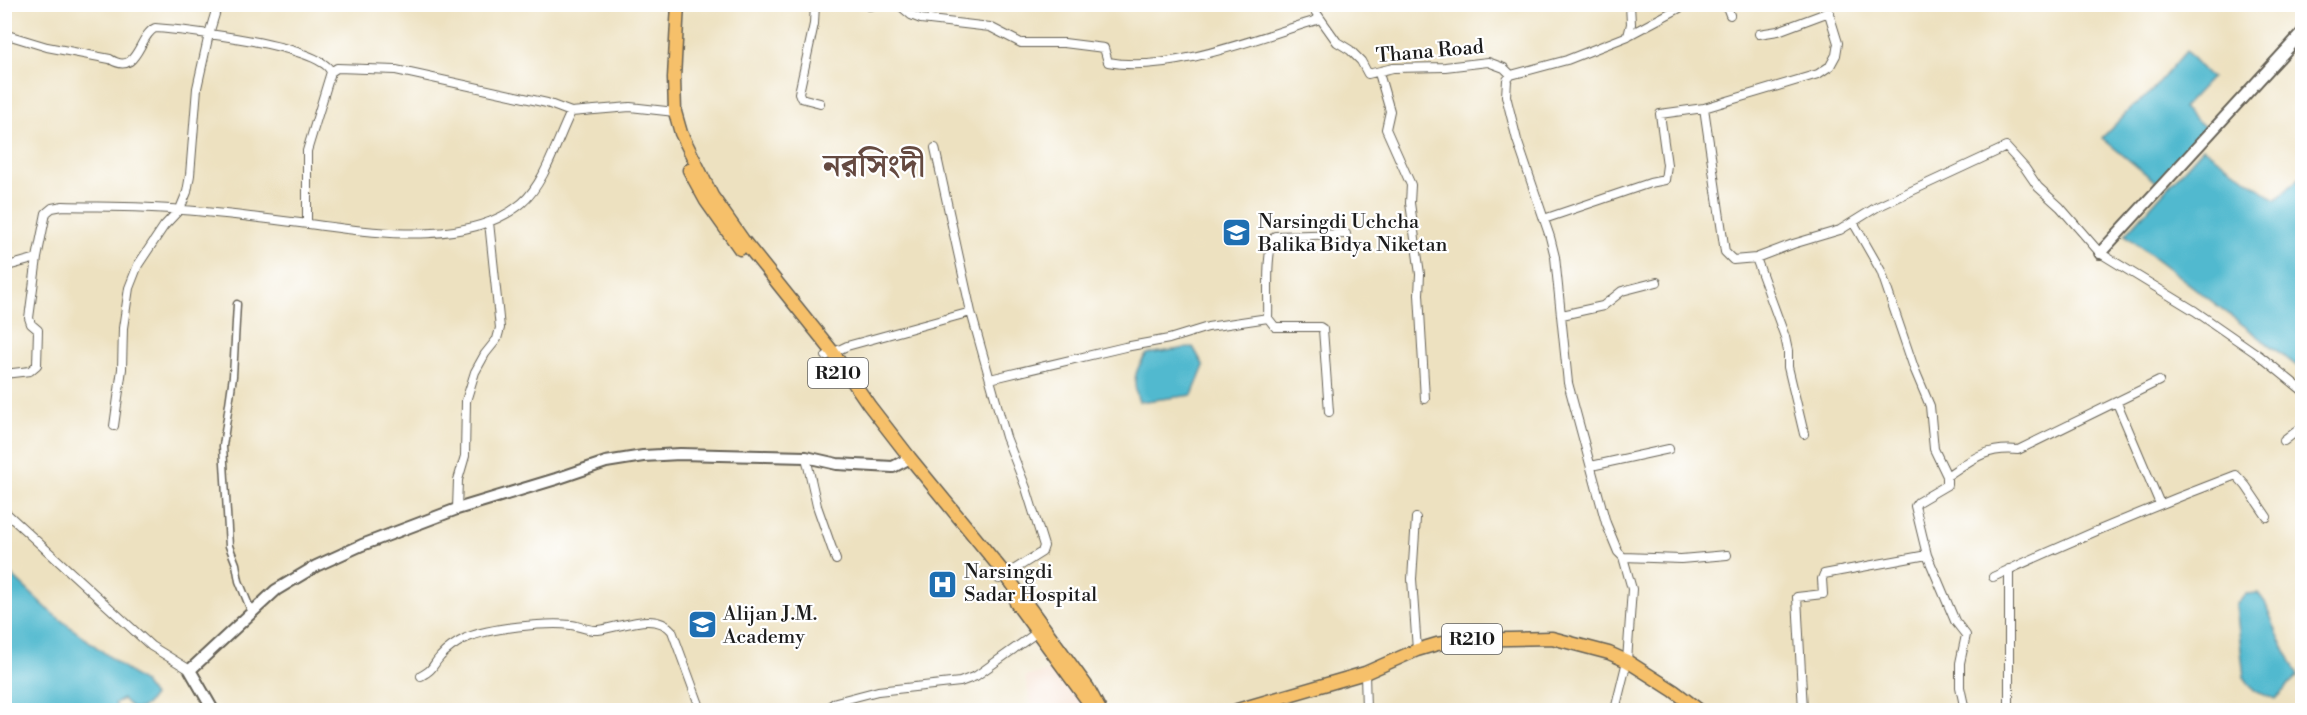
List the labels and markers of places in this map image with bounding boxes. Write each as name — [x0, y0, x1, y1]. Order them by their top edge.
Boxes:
place label: Narsingdi Uchcha Balika Bidya Niketan — [1257, 210, 1448, 258]
school or university icon: Narsingdi Uchcha Balika Bidya Niketan — [1221, 217, 1253, 249]
place label: Narsingdi Sadar Hospital — [964, 560, 1097, 608]
hospital icon: Narsingdi Sadar Hospital — [927, 568, 959, 600]
place label: Alijan J.M. Academy — [722, 602, 817, 650]
school or university icon: Alijan J.M. Academy — [686, 609, 718, 641]

